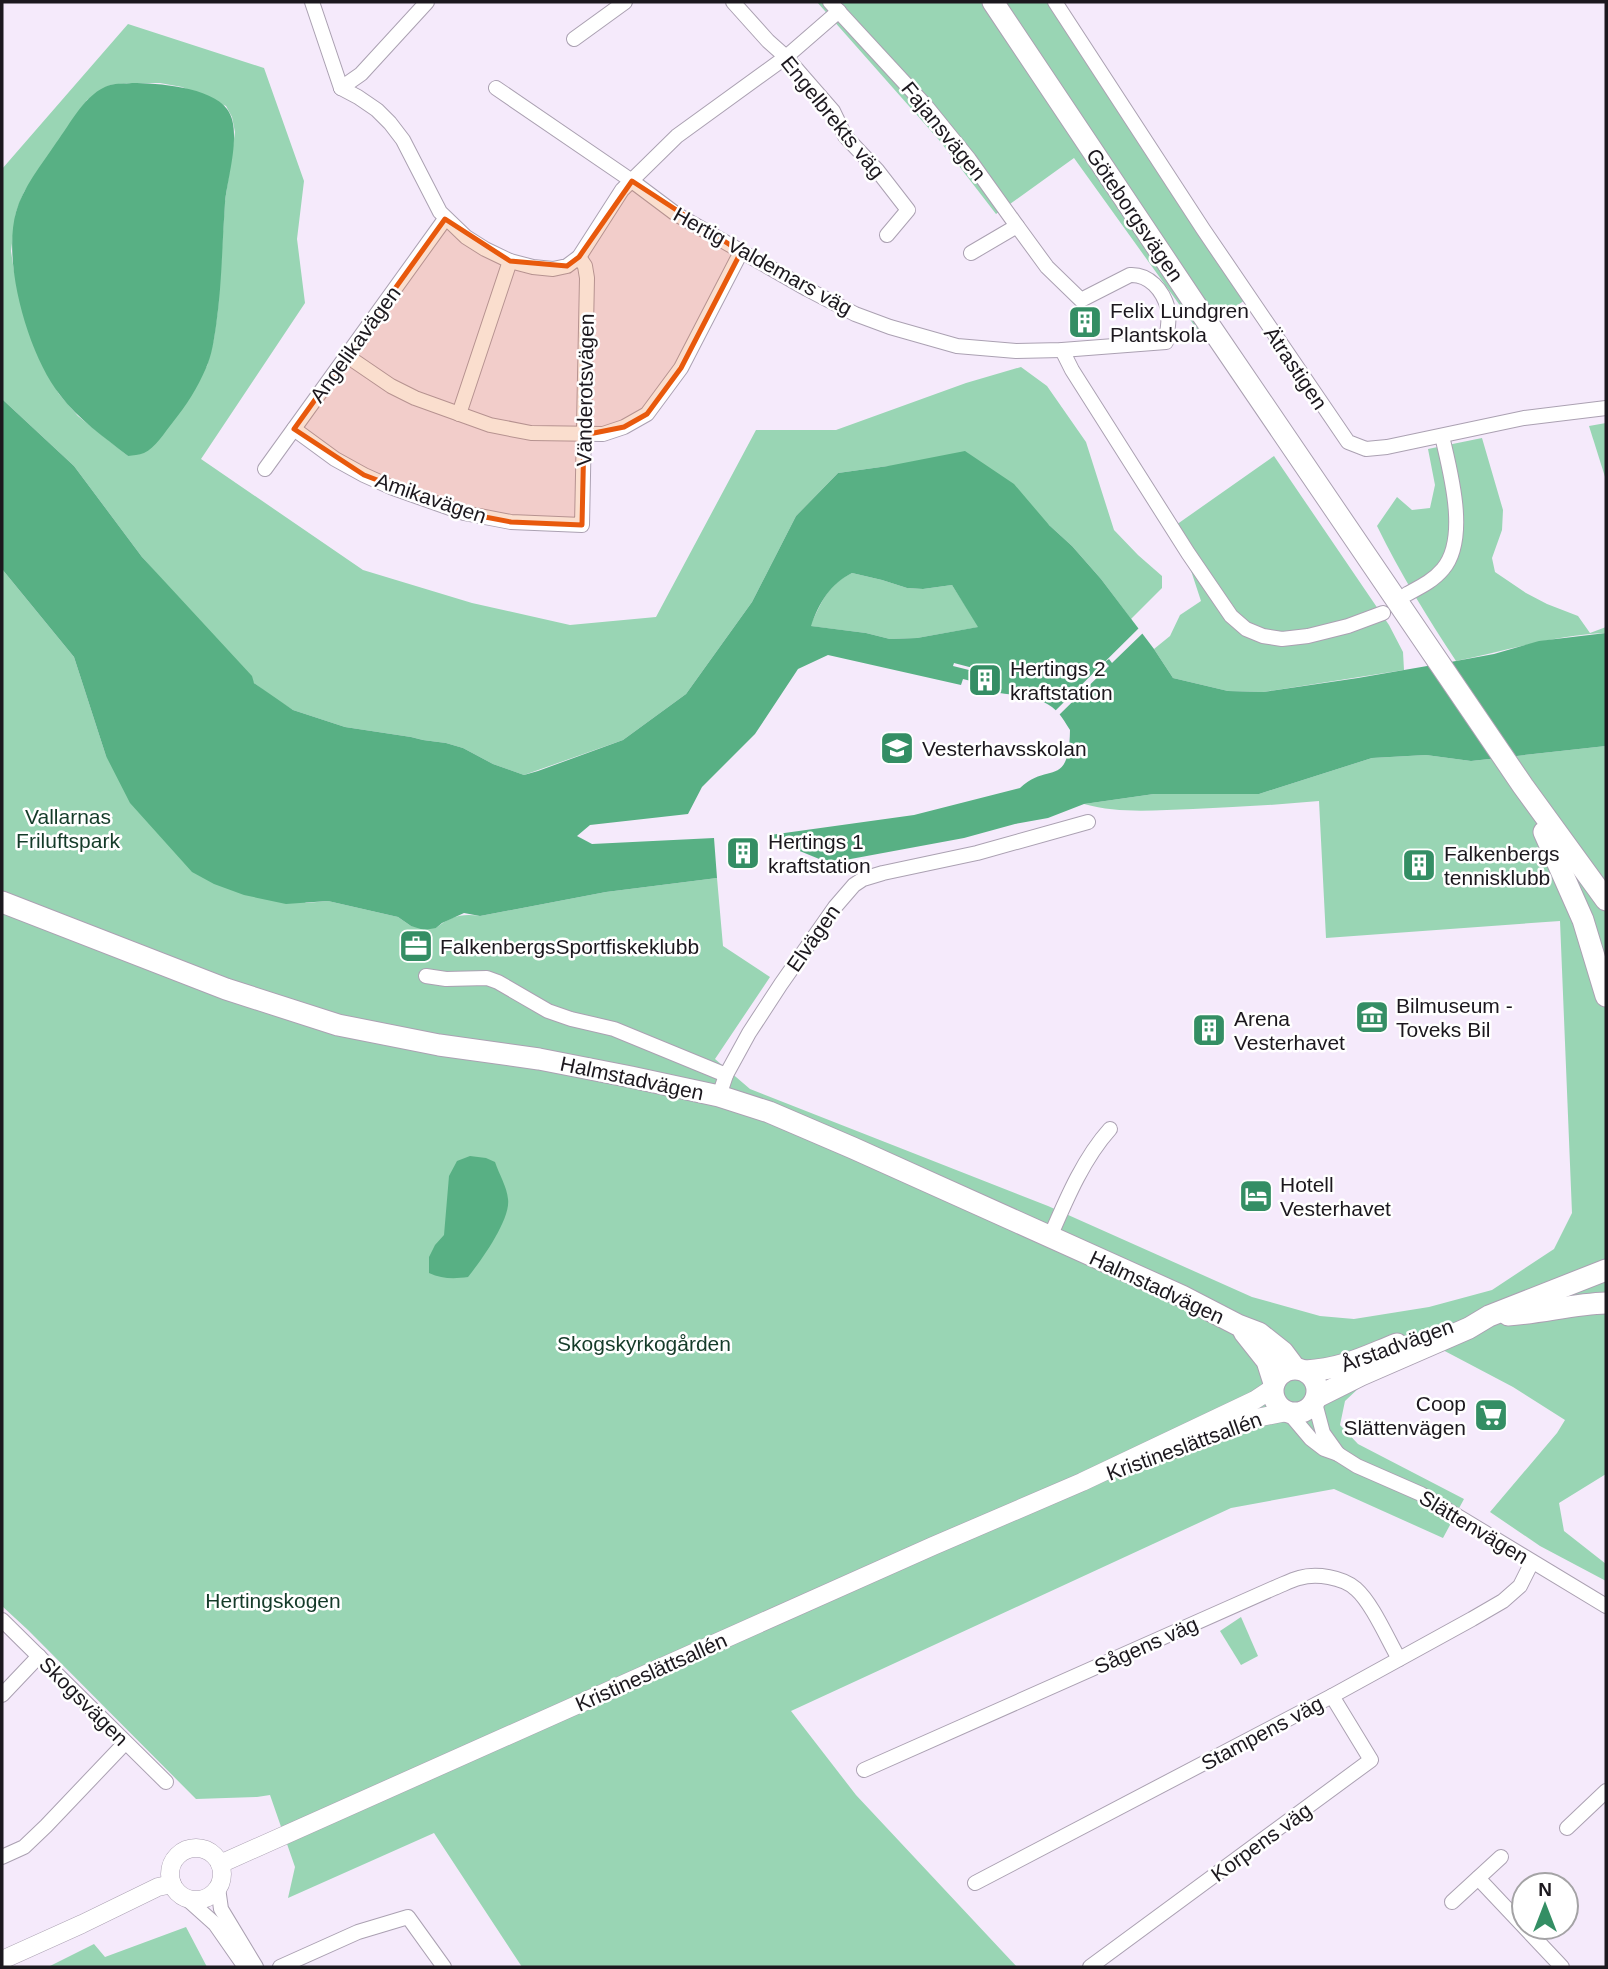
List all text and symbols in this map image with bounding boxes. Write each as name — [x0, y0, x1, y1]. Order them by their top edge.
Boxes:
street label: Engelbrekts väg — [777, 51, 889, 183]
street label: Fajansvägen — [897, 77, 991, 185]
street label: Göteborgsvägen — [1082, 144, 1188, 286]
street label: Hertig Valdemars väg — [670, 202, 856, 320]
street label: Angelikavägen — [305, 282, 405, 406]
place label: Felix Lundgren Plantskola — [1110, 299, 1249, 346]
building icon: Felix Lundgren Plantskola — [1066, 303, 1104, 341]
street label: Vänderotsvägen — [572, 313, 598, 467]
street label: Ätrastigen — [1260, 322, 1332, 414]
street label: Amikavägen — [373, 468, 489, 528]
place label: Hertings 2 kraftstation — [1010, 657, 1113, 704]
building icon: Hertings 2 kraftstation — [966, 661, 1004, 699]
school or university icon: Vesterhavsskolan — [878, 729, 916, 767]
place label: Vesterhavsskolan — [922, 737, 1087, 760]
park label: Vallarnas Friluftspark — [16, 805, 120, 852]
place label: Hertings 1 kraftstation — [768, 830, 871, 877]
building icon: Hertings 1 kraftstation — [724, 834, 762, 872]
place label: Falkenbergs tennisklubb — [1444, 842, 1560, 889]
building icon: Falkenbergs tennisklubb — [1400, 846, 1438, 884]
street label: Elvägen — [782, 900, 844, 976]
office icon: FalkenbergsSportfiskeklubb — [397, 927, 435, 965]
place label: FalkenbergsSportfiskeklubb — [440, 935, 699, 958]
place label: Bilmuseum - Toveks Bil — [1396, 994, 1513, 1041]
museum icon: Bilmuseum - Toveks Bil — [1353, 998, 1391, 1036]
place label: Arena Vesterhavet — [1234, 1007, 1345, 1054]
building icon: Arena Vesterhavet — [1190, 1011, 1228, 1049]
street label: Halmstadvägen — [558, 1052, 706, 1104]
place label: Hotell Vesterhavet — [1280, 1173, 1391, 1220]
hotel icon: Hotell Vesterhavet — [1237, 1177, 1275, 1215]
street label: Halmstadvägen — [1086, 1246, 1228, 1328]
street label: Årstadvägen — [1338, 1314, 1456, 1376]
park label: Skogskyrkogården — [557, 1332, 731, 1355]
place label: Coop Slättenvägen — [1343, 1392, 1466, 1439]
supermarket icon: Coop Slättenvägen — [1472, 1396, 1510, 1434]
street label: Kristineslättsallén — [1103, 1407, 1265, 1485]
street label: Slättenvägen — [1416, 1486, 1532, 1568]
park label: Hertingskogen — [205, 1589, 341, 1612]
street label: Sågens väg — [1091, 1612, 1201, 1678]
street label: Kristineslättsallén — [572, 1628, 730, 1716]
street label: Skogsvägen — [35, 1652, 133, 1750]
street label: Stampens väg — [1197, 1691, 1327, 1775]
street label: Korpens väg — [1207, 1798, 1315, 1886]
north arrow — [1510, 1871, 1580, 1941]
text: N — [1538, 1879, 1552, 1900]

